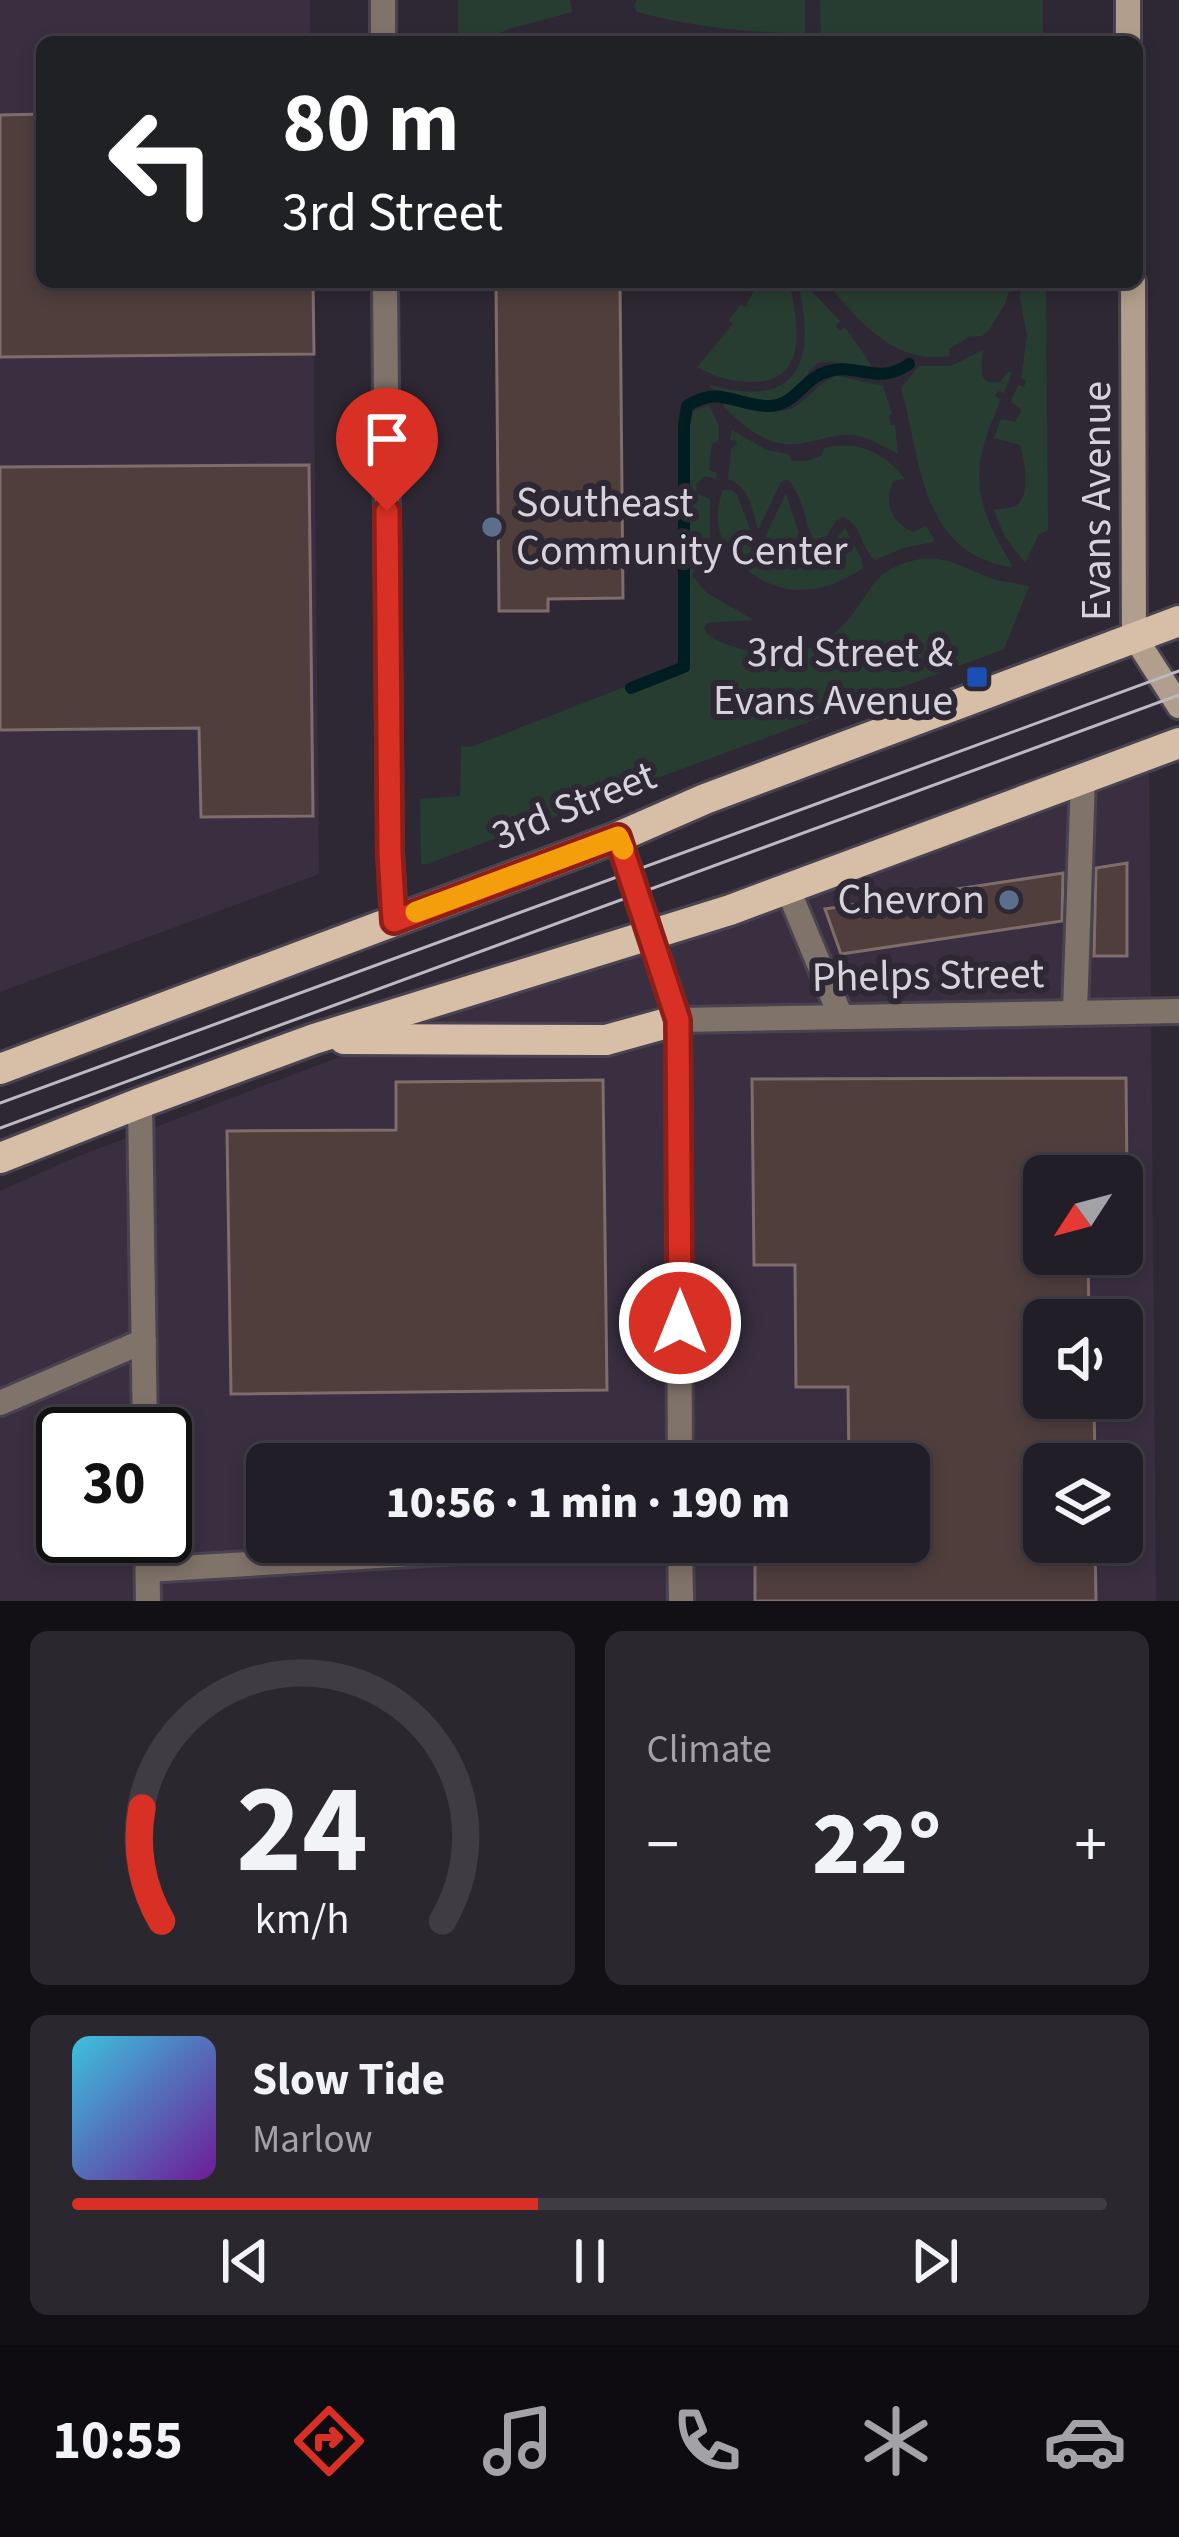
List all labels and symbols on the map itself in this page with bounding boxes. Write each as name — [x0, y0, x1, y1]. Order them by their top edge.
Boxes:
street label: Evans Avenue — [1067, 381, 1127, 621]
pin — [336, 388, 438, 511]
place label: Southeast Community Center — [516, 473, 848, 581]
marker: Southeast Community Center — [479, 514, 505, 540]
place label: 3rd Street & Evans Avenue — [713, 623, 953, 731]
marker: 3rd Street & Evans Avenue — [964, 664, 990, 690]
street label: 3rd Street — [483, 746, 665, 866]
place label: Chevron — [838, 870, 985, 930]
marker: Chevron — [996, 887, 1022, 913]
street label: Phelps Street — [811, 944, 1045, 1008]
north arrow — [1023, 1155, 1143, 1275]
position arrow — [617, 1260, 743, 1386]
speed limit sign: 30 — [36, 1407, 192, 1563]

